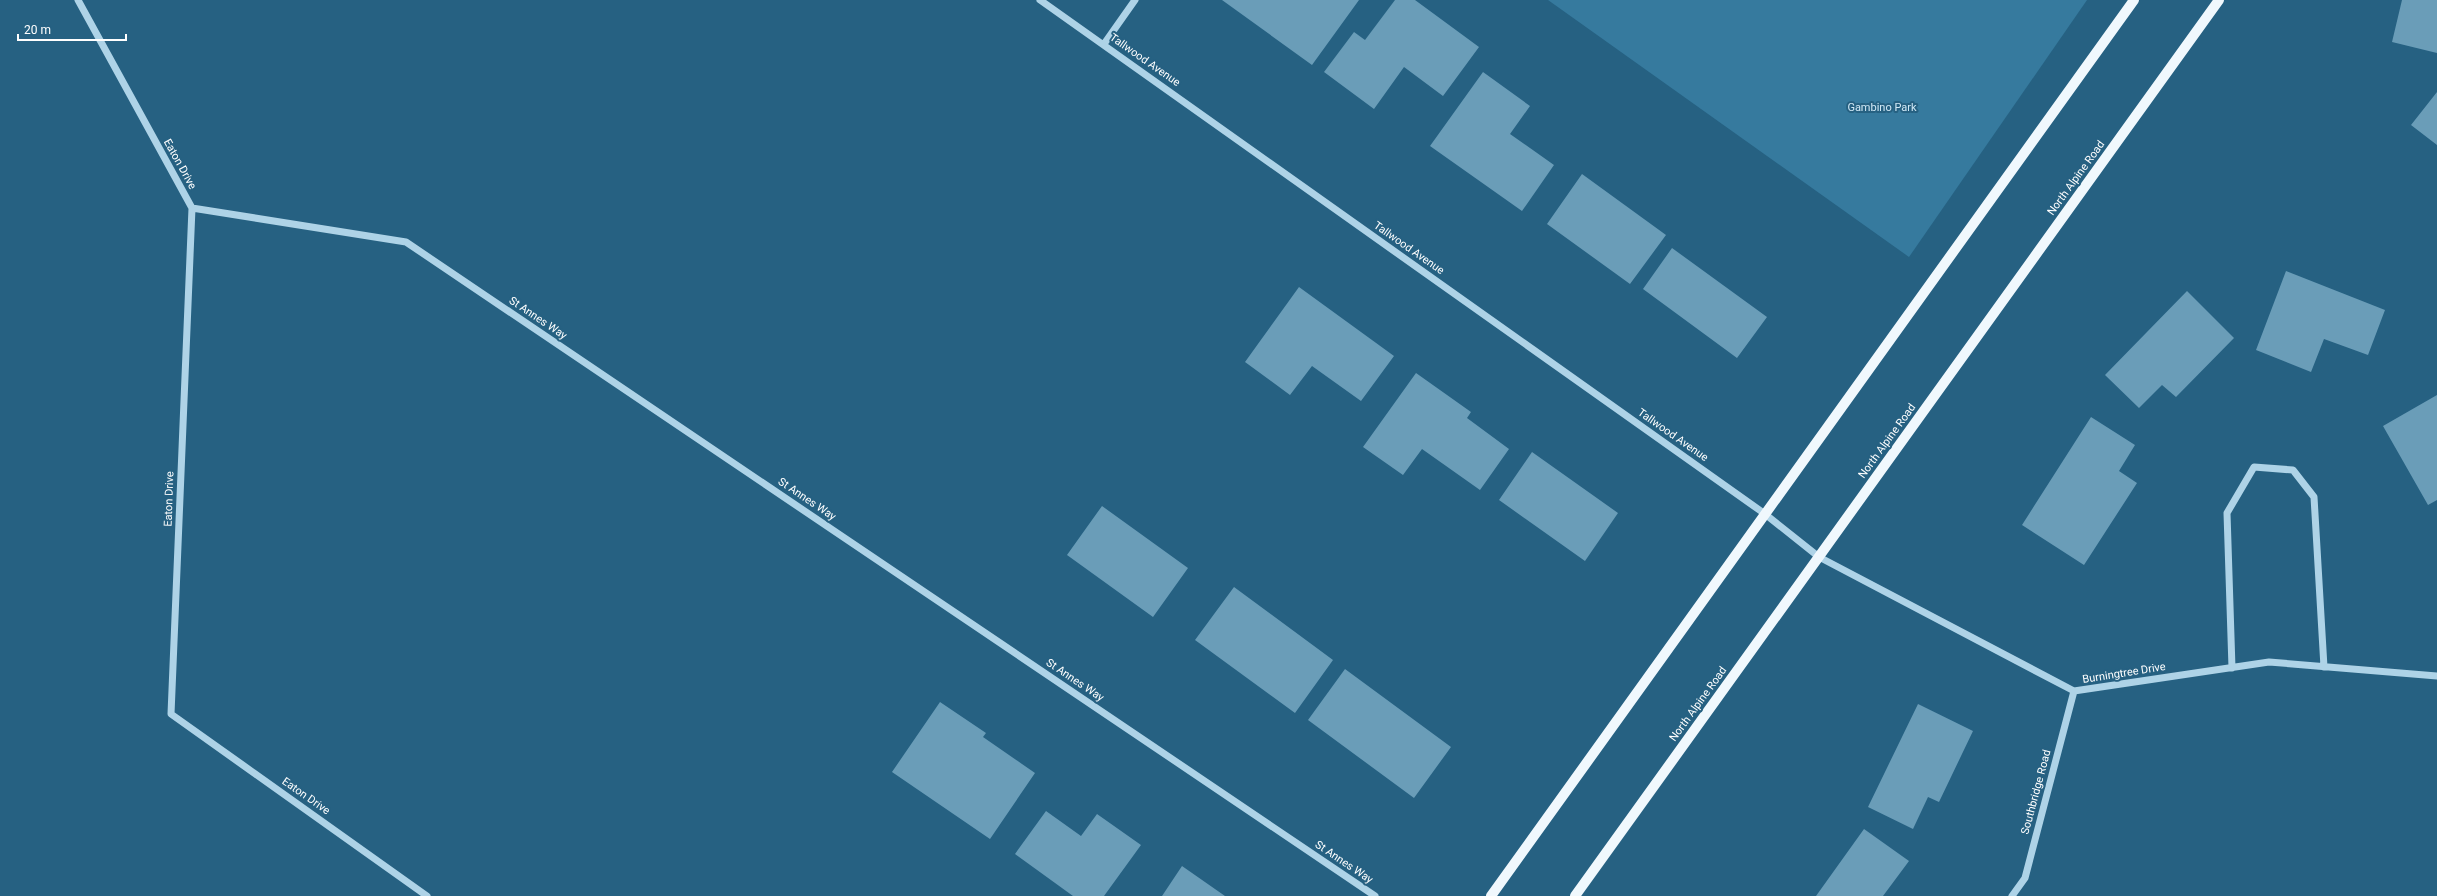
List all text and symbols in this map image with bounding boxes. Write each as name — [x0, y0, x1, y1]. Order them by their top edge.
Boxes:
scale bar — [18, 16, 126, 42]
text: 20 m — [24, 23, 51, 37]
street label: Tallwood Avenue — [1107, 31, 1183, 89]
park label: Gambino Park — [1847, 101, 1917, 114]
street label: Eaton Drive — [161, 137, 199, 192]
street label: North Alpine Road — [2045, 138, 2107, 218]
street label: Tallwood Avenue — [1371, 219, 1447, 277]
street label: St Annes Way — [507, 294, 570, 343]
street label: North Alpine Road — [1856, 401, 1918, 481]
street label: Tallwood Avenue — [1635, 406, 1711, 464]
street label: Eaton Drive — [162, 471, 176, 527]
street label: St Annes Way — [776, 475, 839, 524]
street label: St Annes Way — [1044, 656, 1107, 705]
street label: Burningtree Drive — [2082, 660, 2167, 686]
street label: North Alpine Road — [1667, 664, 1729, 744]
street label: Southbridge Road — [2018, 748, 2054, 836]
street label: Eaton Drive — [280, 775, 333, 817]
street label: St Annes Way — [1313, 838, 1376, 887]

